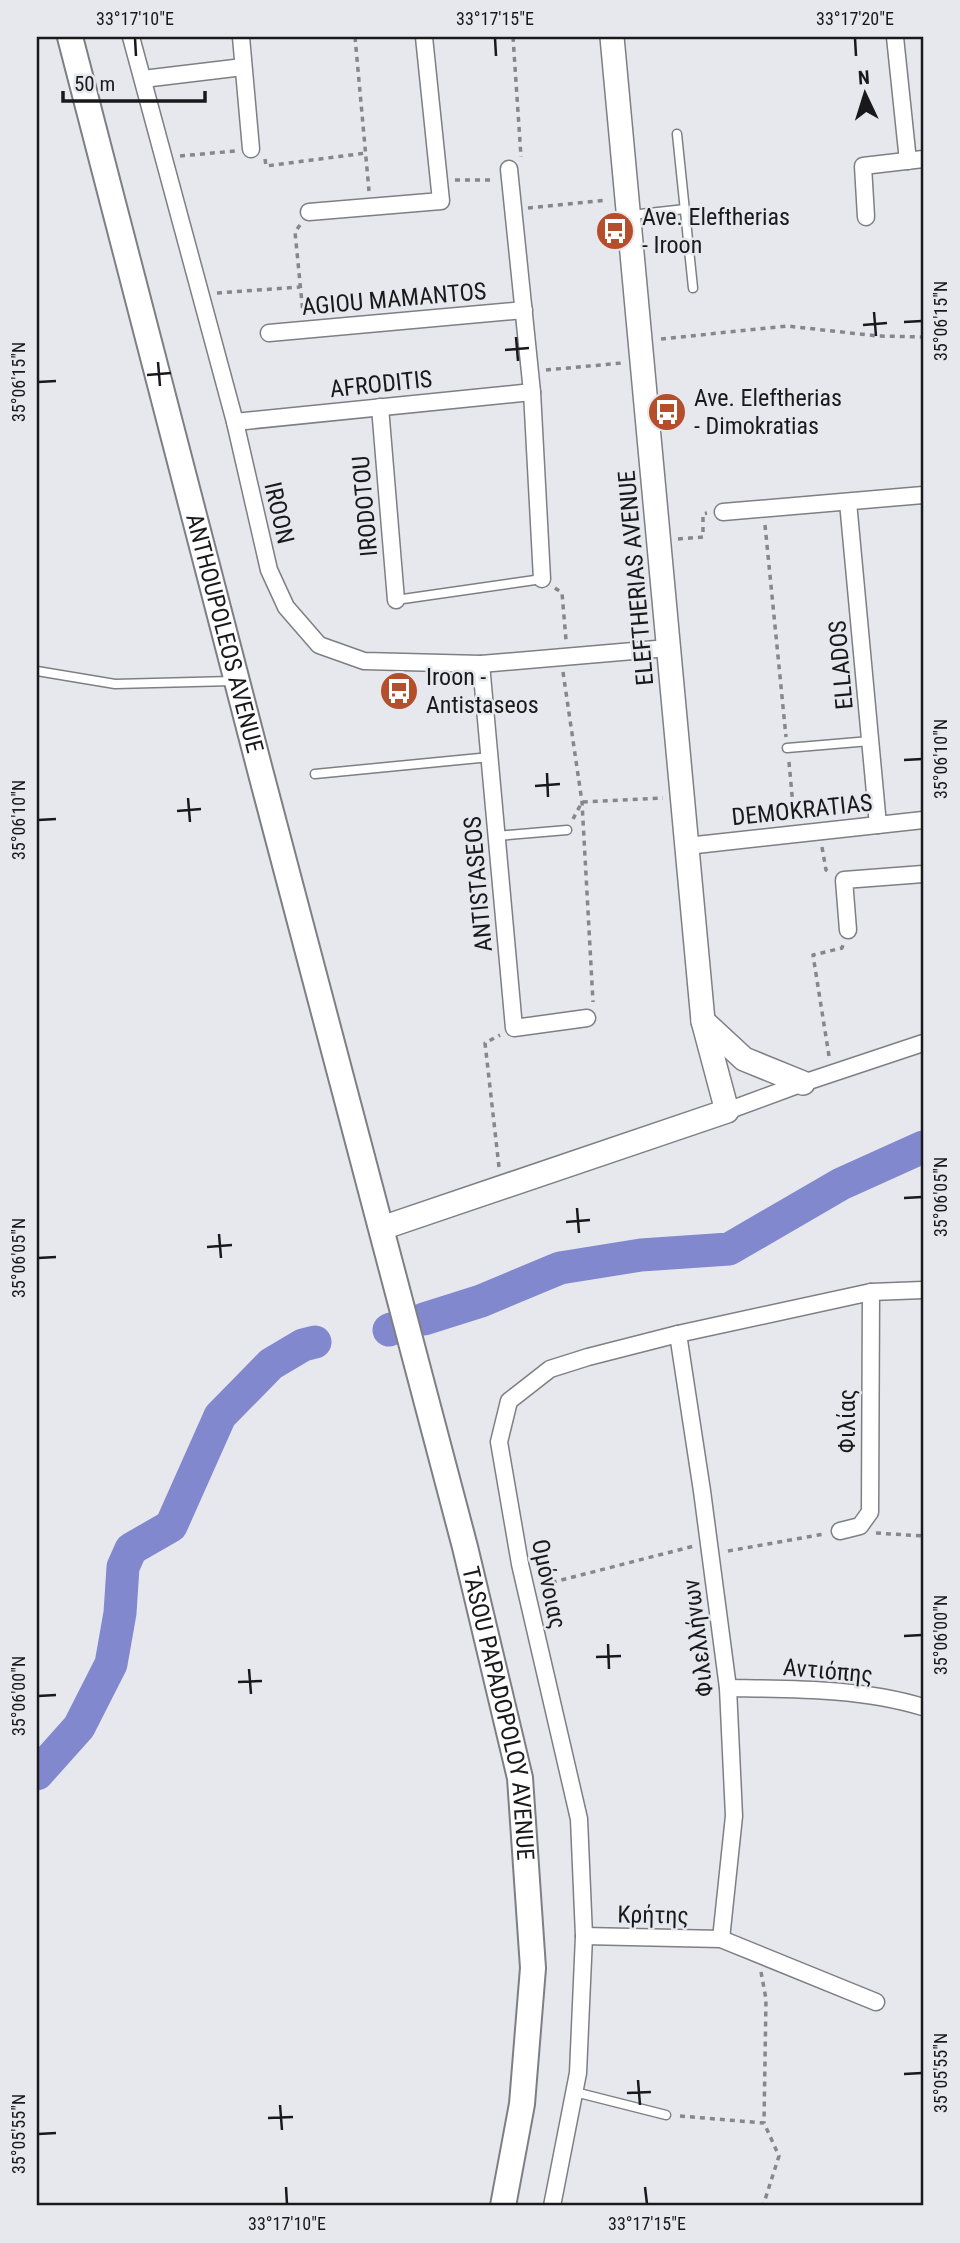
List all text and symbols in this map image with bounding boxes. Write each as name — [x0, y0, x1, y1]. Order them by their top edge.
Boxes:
text: 33°17'10"E — [96, 8, 174, 29]
text: 33°17'15"E — [456, 8, 534, 29]
text: 33°17'20"E — [816, 8, 894, 29]
scale bar — [63, 60, 205, 104]
north arrow — [830, 60, 900, 130]
text: N — [857, 66, 870, 89]
text: 50 m — [74, 72, 115, 96]
place label: Ave. Eleftherias - Iroon — [642, 203, 790, 259]
bus stop icon: Ave. Eleftherias - Iroon — [594, 210, 636, 252]
street label: AGIOU MAMANTOS — [301, 277, 487, 321]
text: 35°06'15"N — [930, 281, 951, 361]
text: 35°06'15"N — [8, 342, 29, 422]
street label: AFRODITIS — [328, 365, 434, 403]
place label: Ave. Eleftherias - Dimokratias — [694, 384, 842, 440]
bus stop icon: Ave. Eleftherias - Dimokratias — [646, 391, 688, 433]
street label: IRODOTOU — [347, 454, 383, 558]
street label: ELEFTHERIAS AVENUE — [613, 469, 659, 687]
street label: IROON — [258, 479, 300, 547]
street label: ANTHOUPOLEOS AVENUE — [180, 511, 269, 756]
street label: ELLADOS — [823, 619, 859, 711]
place label: Iroon - Antistaseos — [426, 663, 539, 719]
bus stop icon: Iroon - Antistaseos — [378, 670, 420, 712]
text: 35°06'10"N — [930, 719, 951, 799]
text: 35°06'10"N — [8, 780, 29, 860]
street label: DEMOKRATIAS — [730, 789, 874, 831]
street label: ANTISTASEOS — [458, 815, 498, 953]
text: 35°06'05"N — [930, 1157, 951, 1237]
text: 35°06'05"N — [8, 1218, 29, 1298]
street label: Φιλίας — [833, 1389, 861, 1453]
street label: Ομόνοιας — [526, 1537, 572, 1631]
street label: TASOU PAPADOPOLOY AVENUE — [456, 1564, 540, 1861]
street label: Φιλελλήνων — [677, 1578, 719, 1698]
text: 35°06'00"N — [930, 1595, 951, 1675]
street label: Αντιόπης — [782, 1653, 874, 1689]
text: 35°06'00"N — [8, 1656, 29, 1736]
street label: Κρήτης — [617, 1900, 689, 1930]
text: 35°05'55"N — [930, 2033, 951, 2113]
text: 35°05'55"N — [8, 2094, 29, 2174]
text: 33°17'10"E — [248, 2213, 326, 2234]
text: 33°17'15"E — [608, 2213, 686, 2234]

